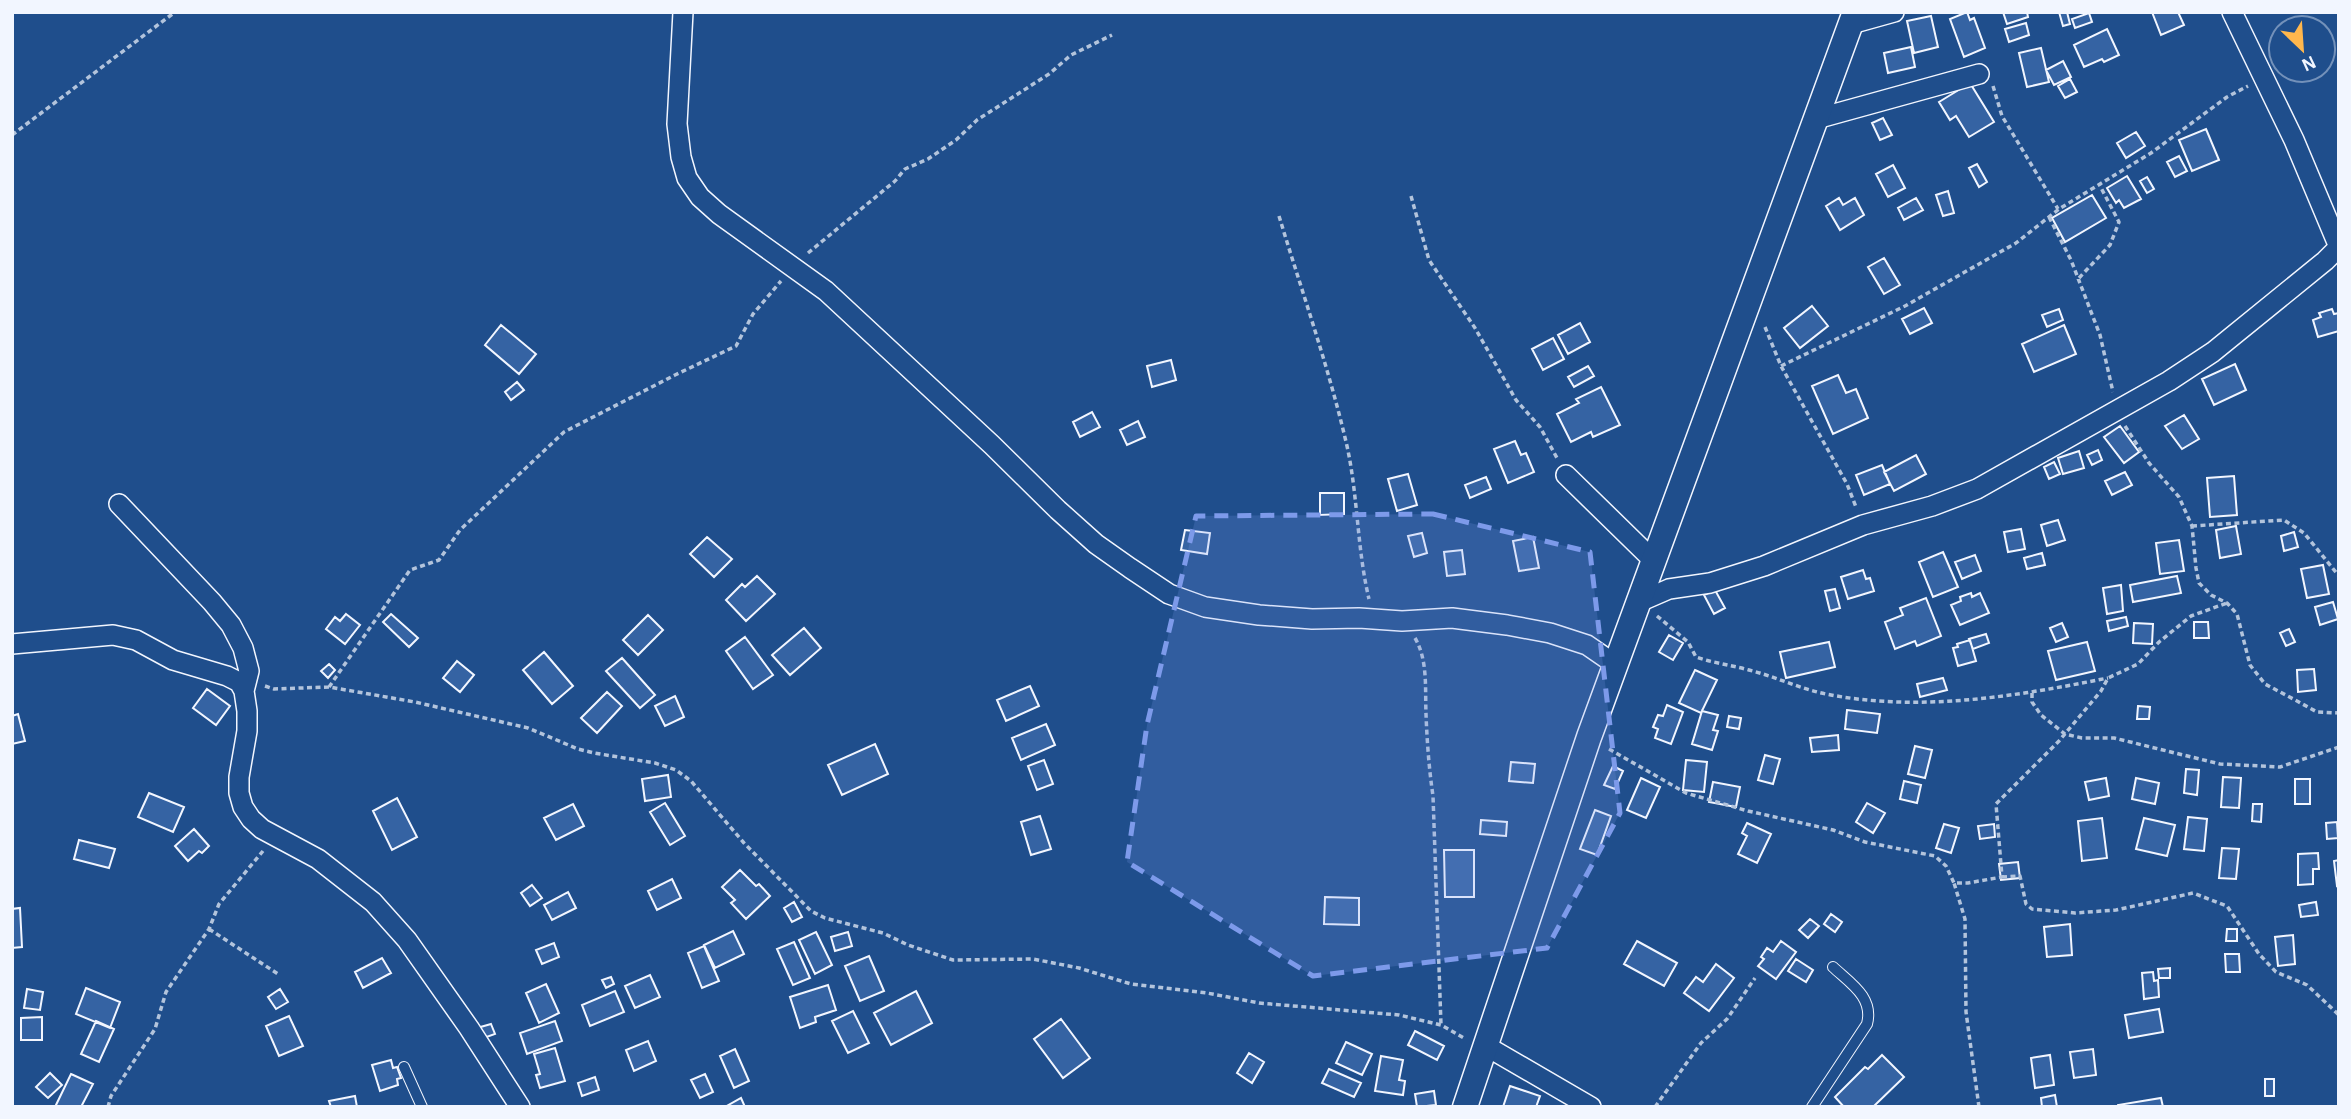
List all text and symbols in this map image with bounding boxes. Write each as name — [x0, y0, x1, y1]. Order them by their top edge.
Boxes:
north arrow — [2267, 14, 2337, 84]
text: N — [2299, 52, 2319, 74]

